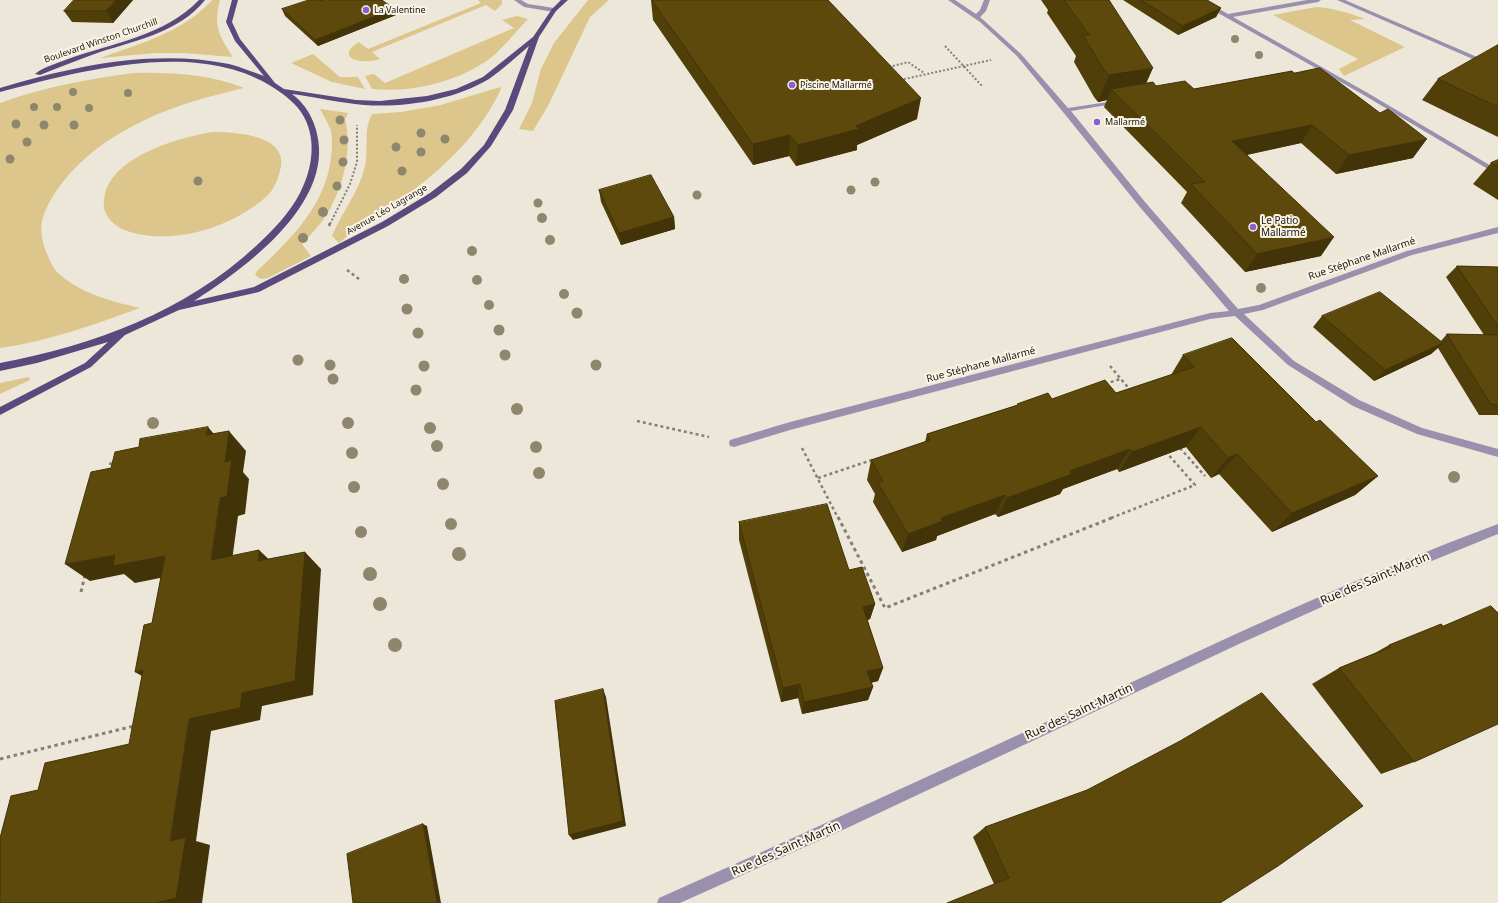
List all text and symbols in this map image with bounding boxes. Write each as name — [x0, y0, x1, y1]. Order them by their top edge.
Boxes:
marker: La Valentine — [361, 5, 371, 15]
place label: La Valentine — [374, 5, 426, 15]
street label: Boulevard Winston Churchill — [43, 16, 159, 66]
marker: Piscine Mallarmé — [787, 80, 797, 90]
place label: Piscine Mallarmé — [800, 80, 872, 90]
marker: Mallarmé — [1092, 117, 1102, 127]
place label: Mallarmé — [1105, 117, 1145, 127]
street label: Avenue Léo Lagrange — [345, 182, 429, 238]
place label: Le Patio Mallarmé — [1261, 215, 1306, 238]
marker: Le Patio Mallarmé — [1248, 222, 1258, 232]
street label: Rue Stéphane Mallarmé — [1307, 235, 1417, 283]
street label: Rue Stéphane Mallarmé — [925, 345, 1037, 385]
street label: Rue des Saint-Martin — [1318, 549, 1432, 609]
street label: Rue des Saint-Martin — [1023, 681, 1135, 743]
street label: Rue des Saint-Martin — [730, 819, 842, 879]

